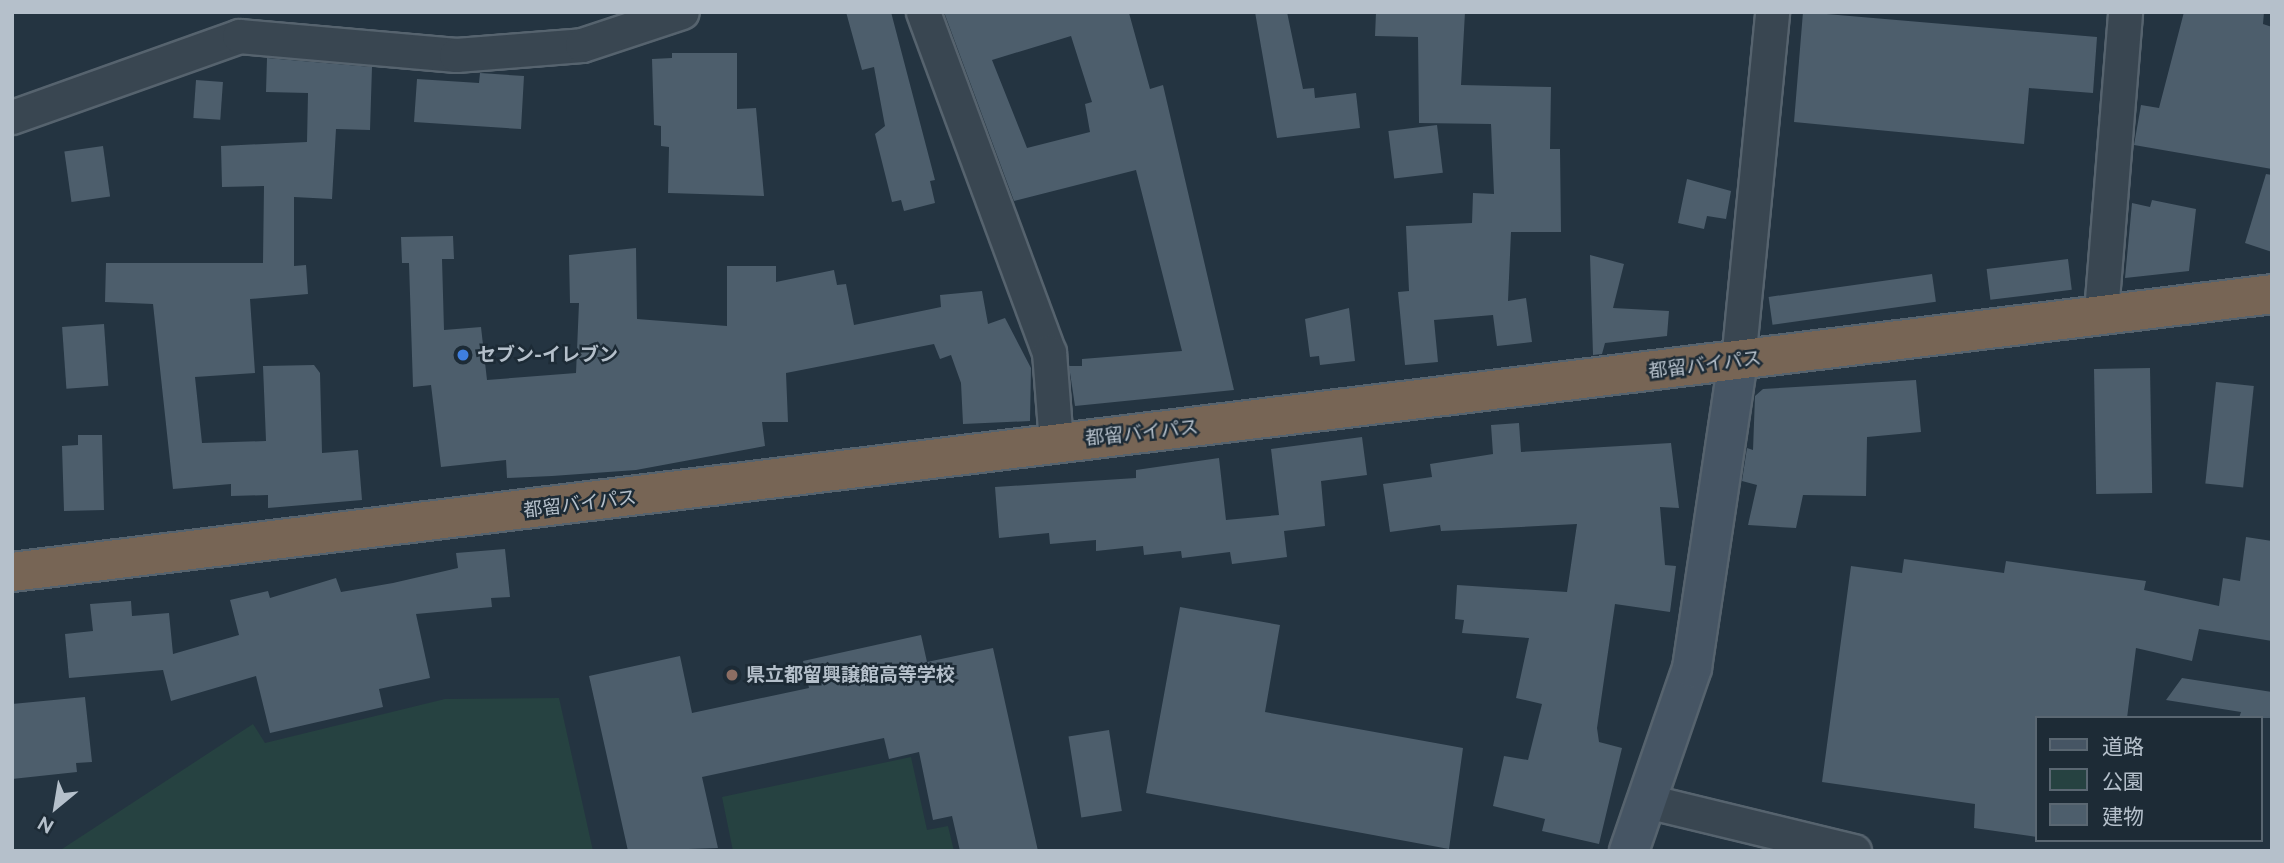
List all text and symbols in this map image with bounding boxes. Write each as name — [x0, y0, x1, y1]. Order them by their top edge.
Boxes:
place label: セブン-イレブン — [477, 344, 618, 366]
marker: セブン-イレブン — [455, 347, 471, 363]
street label: 都留バイパス — [1647, 347, 1763, 383]
street label: 都留バイパス — [1084, 416, 1200, 450]
street label: 都留バイパス — [522, 486, 638, 522]
place label: 県立都留興譲館高等学校 — [746, 664, 955, 686]
marker: 県立都留興譲館高等学校 — [724, 667, 740, 683]
legend — [2036, 716, 2263, 842]
text: 道路 — [2102, 734, 2144, 759]
text: 公園 — [2102, 769, 2144, 794]
north arrow — [21, 772, 91, 842]
text: 建物 — [2102, 804, 2144, 829]
text: N — [34, 812, 57, 838]

